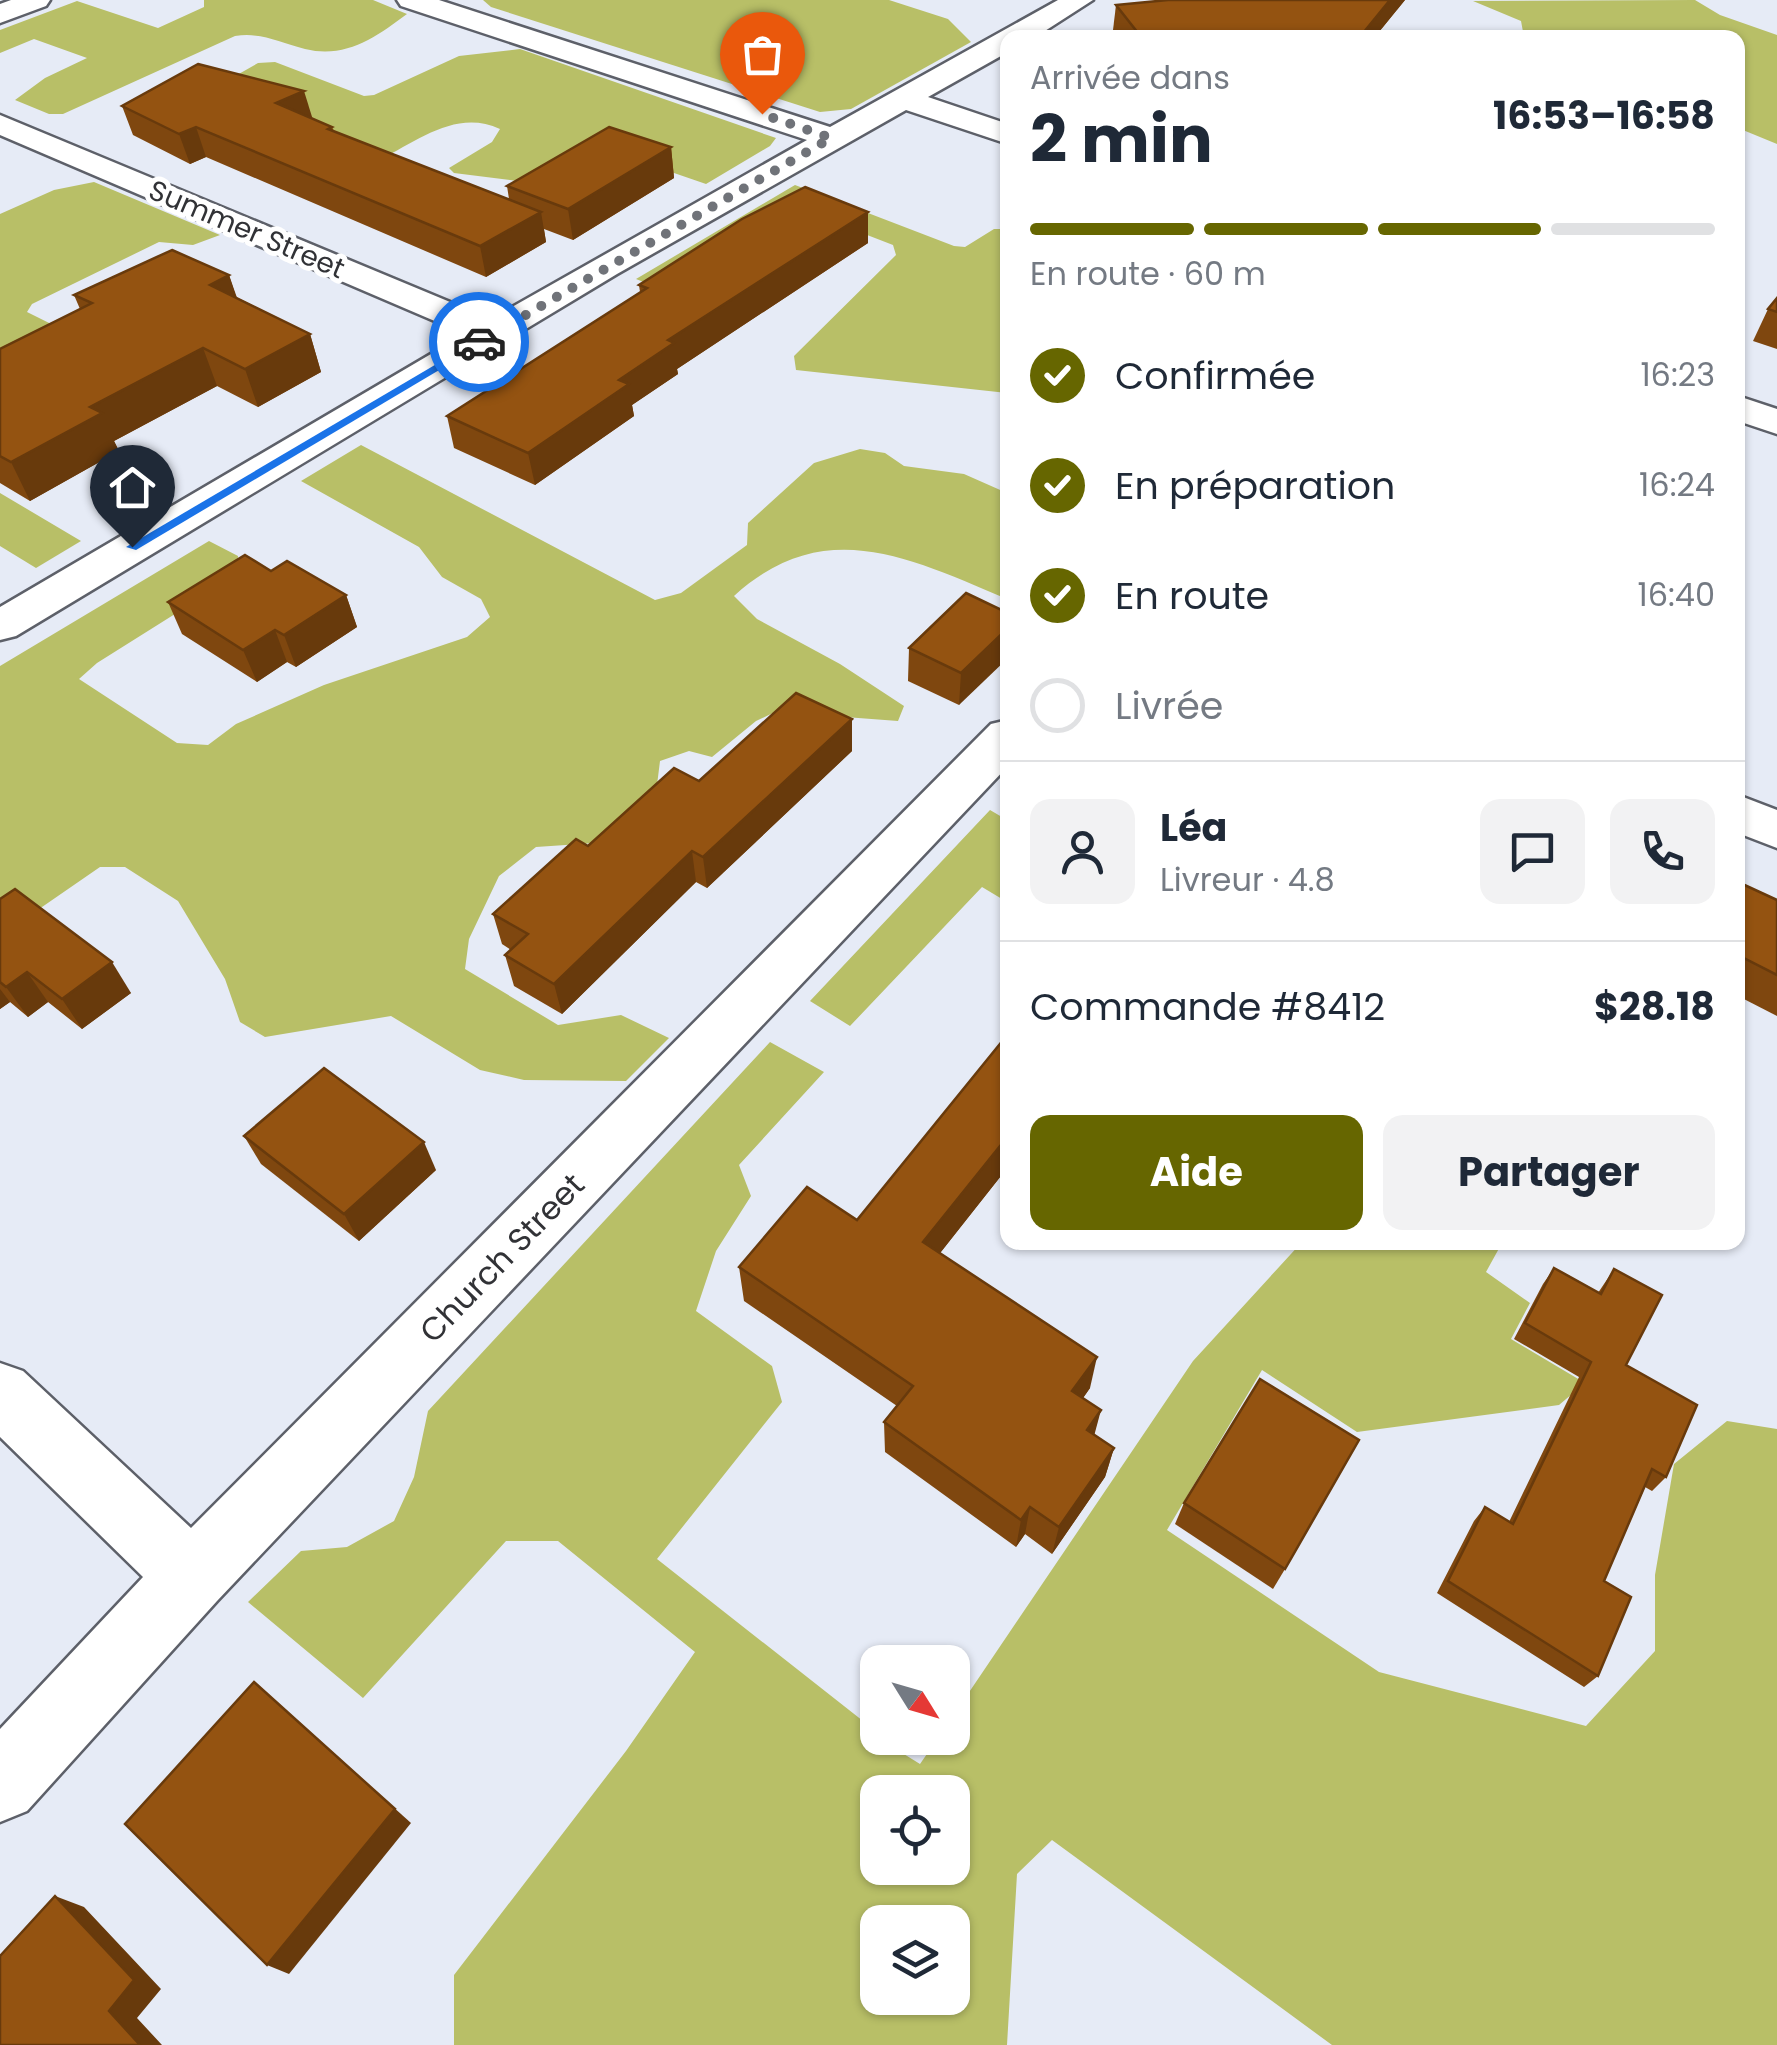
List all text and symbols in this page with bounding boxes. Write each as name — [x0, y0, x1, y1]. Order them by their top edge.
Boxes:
pin — [720, 12, 805, 115]
icon: bag — [735, 27, 790, 82]
text: Arrivée dans — [1030, 55, 1230, 100]
text: 16:53–16:58 — [1493, 89, 1715, 142]
text: 2 min — [1030, 94, 1213, 185]
street label: Summer Street — [143, 171, 351, 288]
text: En route · 60 m — [1030, 251, 1266, 296]
courier — [429, 292, 529, 392]
icon: car — [452, 315, 507, 370]
icon: check — [1030, 348, 1085, 403]
text: Confirmée — [1115, 349, 1315, 402]
text: 16:23 — [1640, 352, 1715, 397]
pin — [90, 445, 175, 548]
icon: check — [1030, 458, 1085, 513]
text: En préparation — [1115, 459, 1395, 512]
icon: home — [105, 460, 160, 515]
text: 16:24 — [1639, 462, 1715, 507]
icon: check — [1030, 568, 1085, 623]
text: En route — [1115, 569, 1269, 622]
text: 16:40 — [1637, 572, 1715, 617]
text: Livrée — [1115, 679, 1223, 732]
button: person — [1030, 799, 1135, 904]
button: chat — [1480, 799, 1585, 904]
button: phone — [1610, 799, 1715, 904]
text: Léa — [1160, 801, 1227, 854]
text: Livreur · 4.8 — [1160, 857, 1335, 902]
text: Commande #8412 — [1030, 980, 1385, 1033]
text: $28.18 — [1594, 980, 1715, 1033]
button: Aide — [1030, 1115, 1363, 1230]
button: Partager — [1383, 1115, 1715, 1230]
street label: Church Street — [409, 1163, 594, 1352]
north arrow — [860, 1645, 970, 1755]
map controls — [860, 1645, 970, 2015]
button: locate — [860, 1775, 970, 1885]
button: layers — [860, 1905, 970, 2015]

